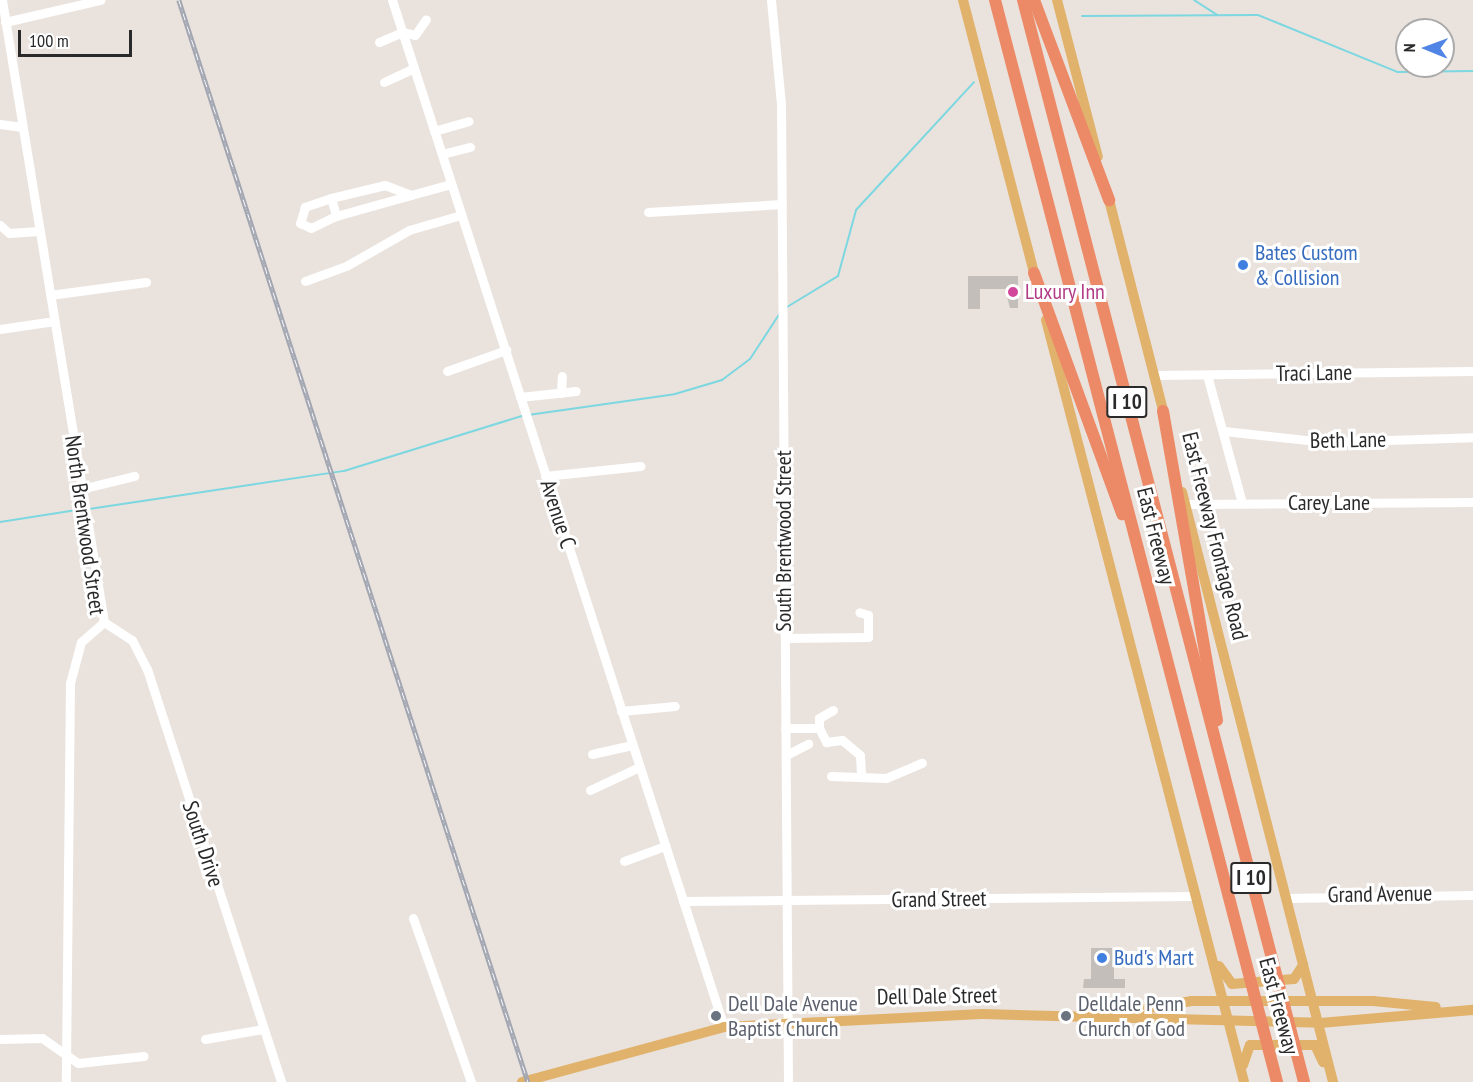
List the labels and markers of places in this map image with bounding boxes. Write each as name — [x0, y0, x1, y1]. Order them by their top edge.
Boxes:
place label: Bates Custom & Collision — [1255, 239, 1358, 290]
marker: Bates Custom & Collision — [1236, 258, 1250, 272]
place label: Luxury Inn — [1025, 279, 1105, 305]
marker: Luxury Inn — [1006, 285, 1020, 299]
place label: Bud's Mart — [1114, 945, 1194, 971]
marker: Bud's Mart — [1095, 951, 1109, 965]
place label: Dell Dale Avenue Baptist Church — [728, 990, 858, 1042]
place label: Delldale Penn Church of God — [1078, 990, 1185, 1042]
marker: Dell Dale Avenue Baptist Church — [709, 1009, 723, 1023]
marker: Delldale Penn Church of God — [1059, 1009, 1073, 1023]

